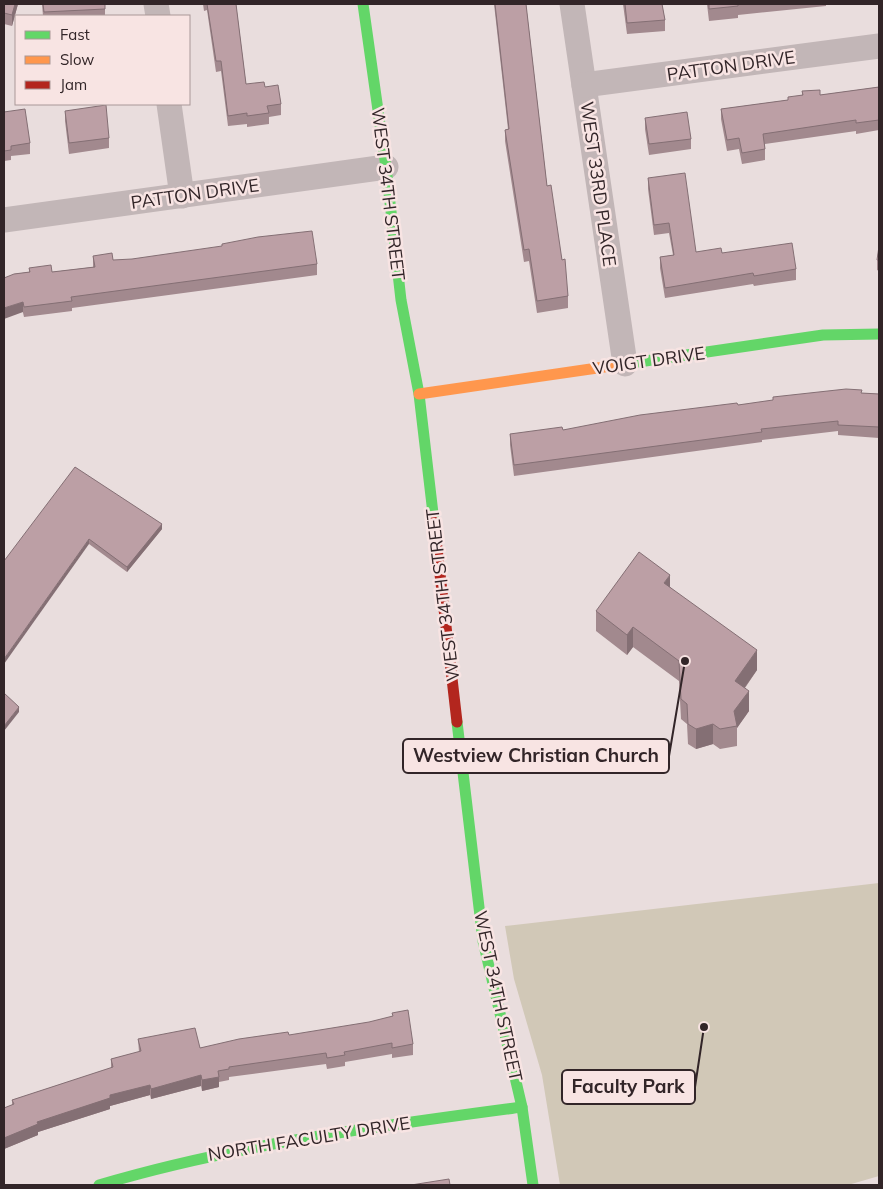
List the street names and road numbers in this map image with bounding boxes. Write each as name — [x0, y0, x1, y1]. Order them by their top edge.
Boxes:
street label: PATTON DRIVE — [665, 45, 797, 86]
street label: WEST 33RD PLACE — [576, 100, 621, 268]
street label: WEST 34TH STREET — [366, 106, 411, 282]
street label: PATTON DRIVE — [129, 173, 261, 214]
street label: VOIGT DRIVE — [591, 341, 707, 380]
street label: WEST 34TH STREET — [420, 507, 465, 683]
street label: WEST 34TH STREET — [469, 908, 528, 1083]
street label: NORTH FACULTY DRIVE — [206, 1111, 412, 1166]

